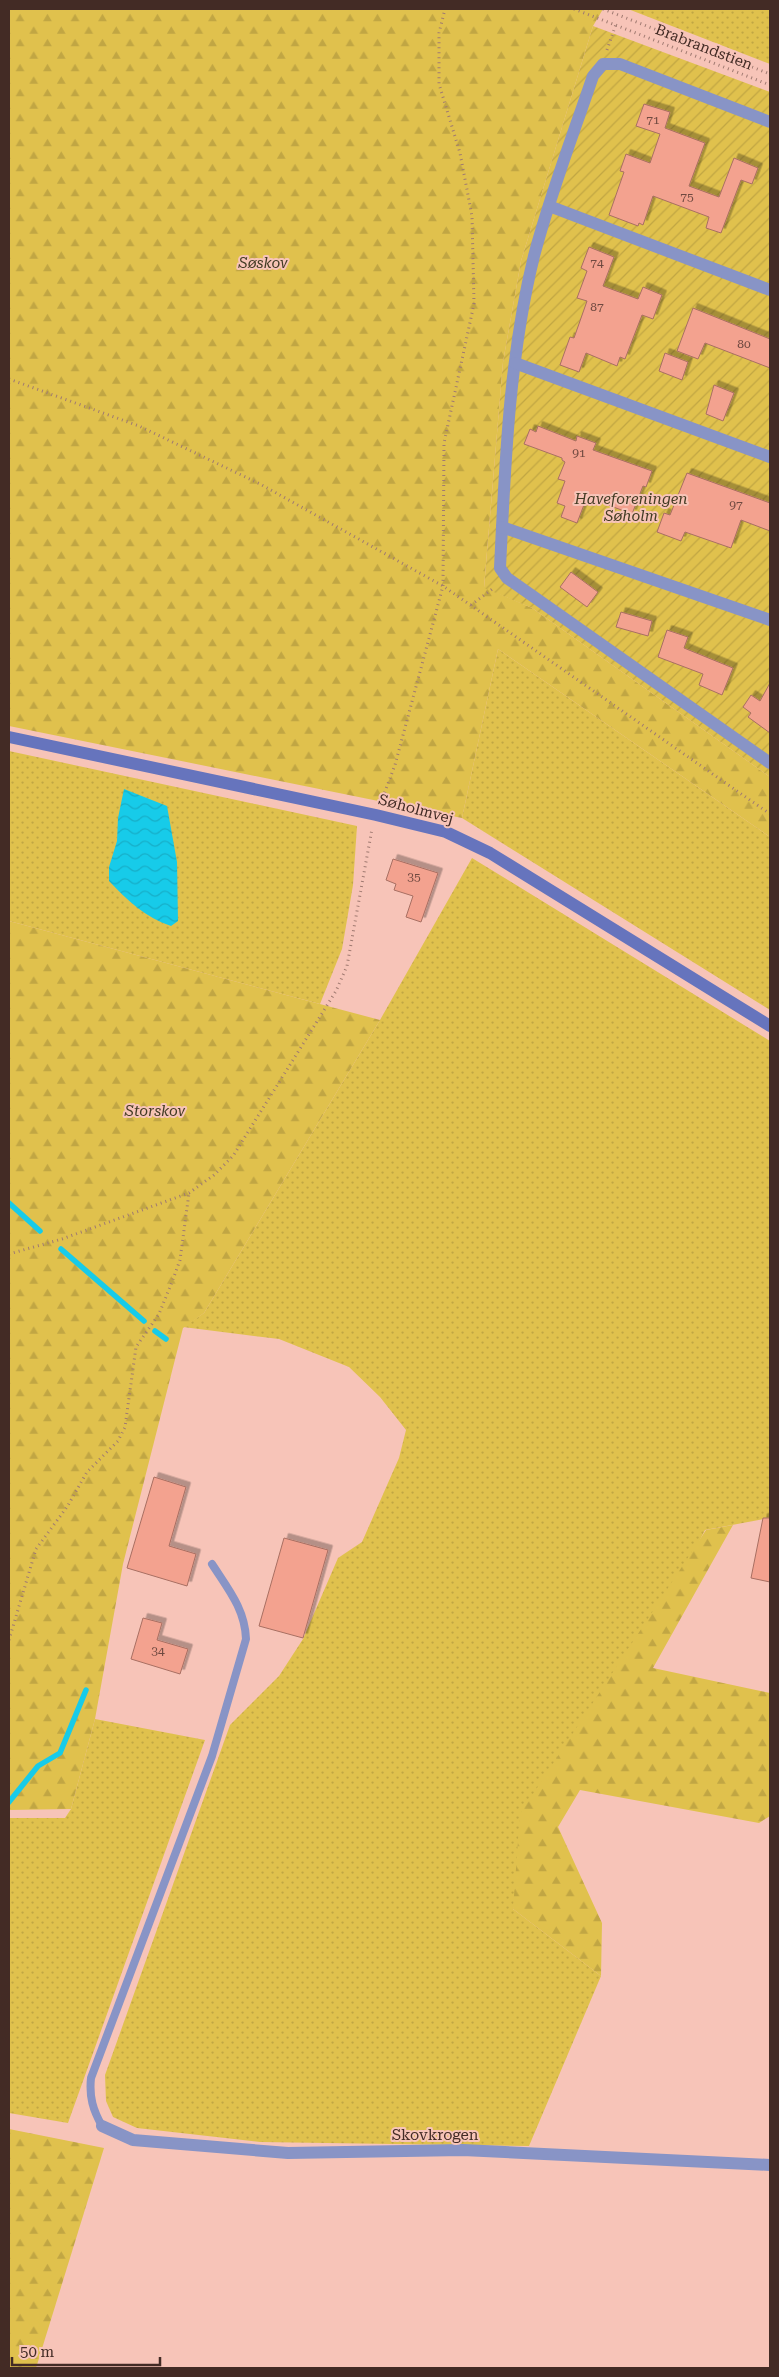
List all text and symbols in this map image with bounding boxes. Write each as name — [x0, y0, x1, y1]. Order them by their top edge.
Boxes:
street label: Brabrandstien — [653, 20, 755, 74]
house number: 71 — [646, 113, 660, 127]
house number: 75 — [680, 190, 694, 204]
park label: Søskov — [237, 254, 288, 272]
house number: 74 — [590, 256, 604, 270]
house number: 87 — [590, 300, 604, 314]
house number: 80 — [737, 337, 751, 351]
house number: 91 — [572, 446, 586, 460]
park label: Haveforeningen Søholm — [573, 490, 688, 525]
house number: 97 — [729, 498, 743, 512]
street label: Søholmvej — [377, 790, 455, 828]
house number: 35 — [407, 870, 421, 884]
park label: Storskov — [124, 1102, 186, 1120]
house number: 34 — [151, 1644, 165, 1658]
street label: Skovkrogen — [392, 2126, 479, 2144]
scale bar — [12, 2334, 160, 2366]
text: 50 m — [20, 2343, 55, 2361]

